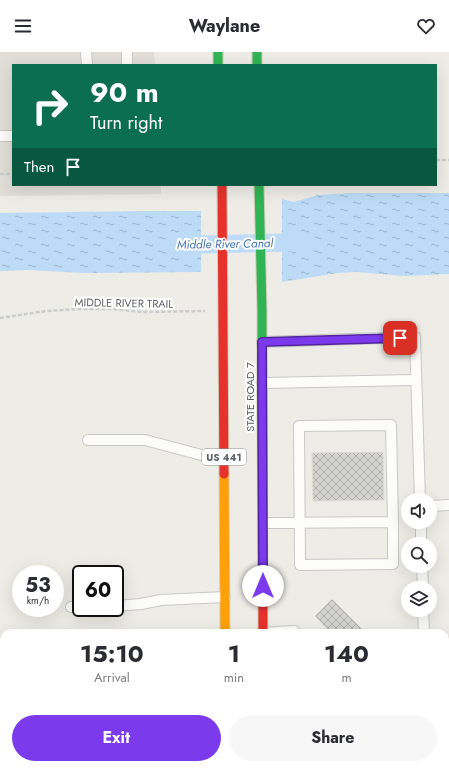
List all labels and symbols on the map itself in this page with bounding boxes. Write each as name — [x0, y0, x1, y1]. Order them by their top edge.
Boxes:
water label: Middle River Canal — [177, 234, 275, 254]
street label: MIDDLE RIVER TRAIL — [75, 294, 174, 312]
pin — [383, 321, 417, 355]
street label: STATE ROAD 7 — [242, 362, 258, 432]
road number: US 441 — [202, 449, 246, 465]
speed limit sign: 60 — [72, 565, 124, 617]
position arrow — [242, 565, 284, 607]

